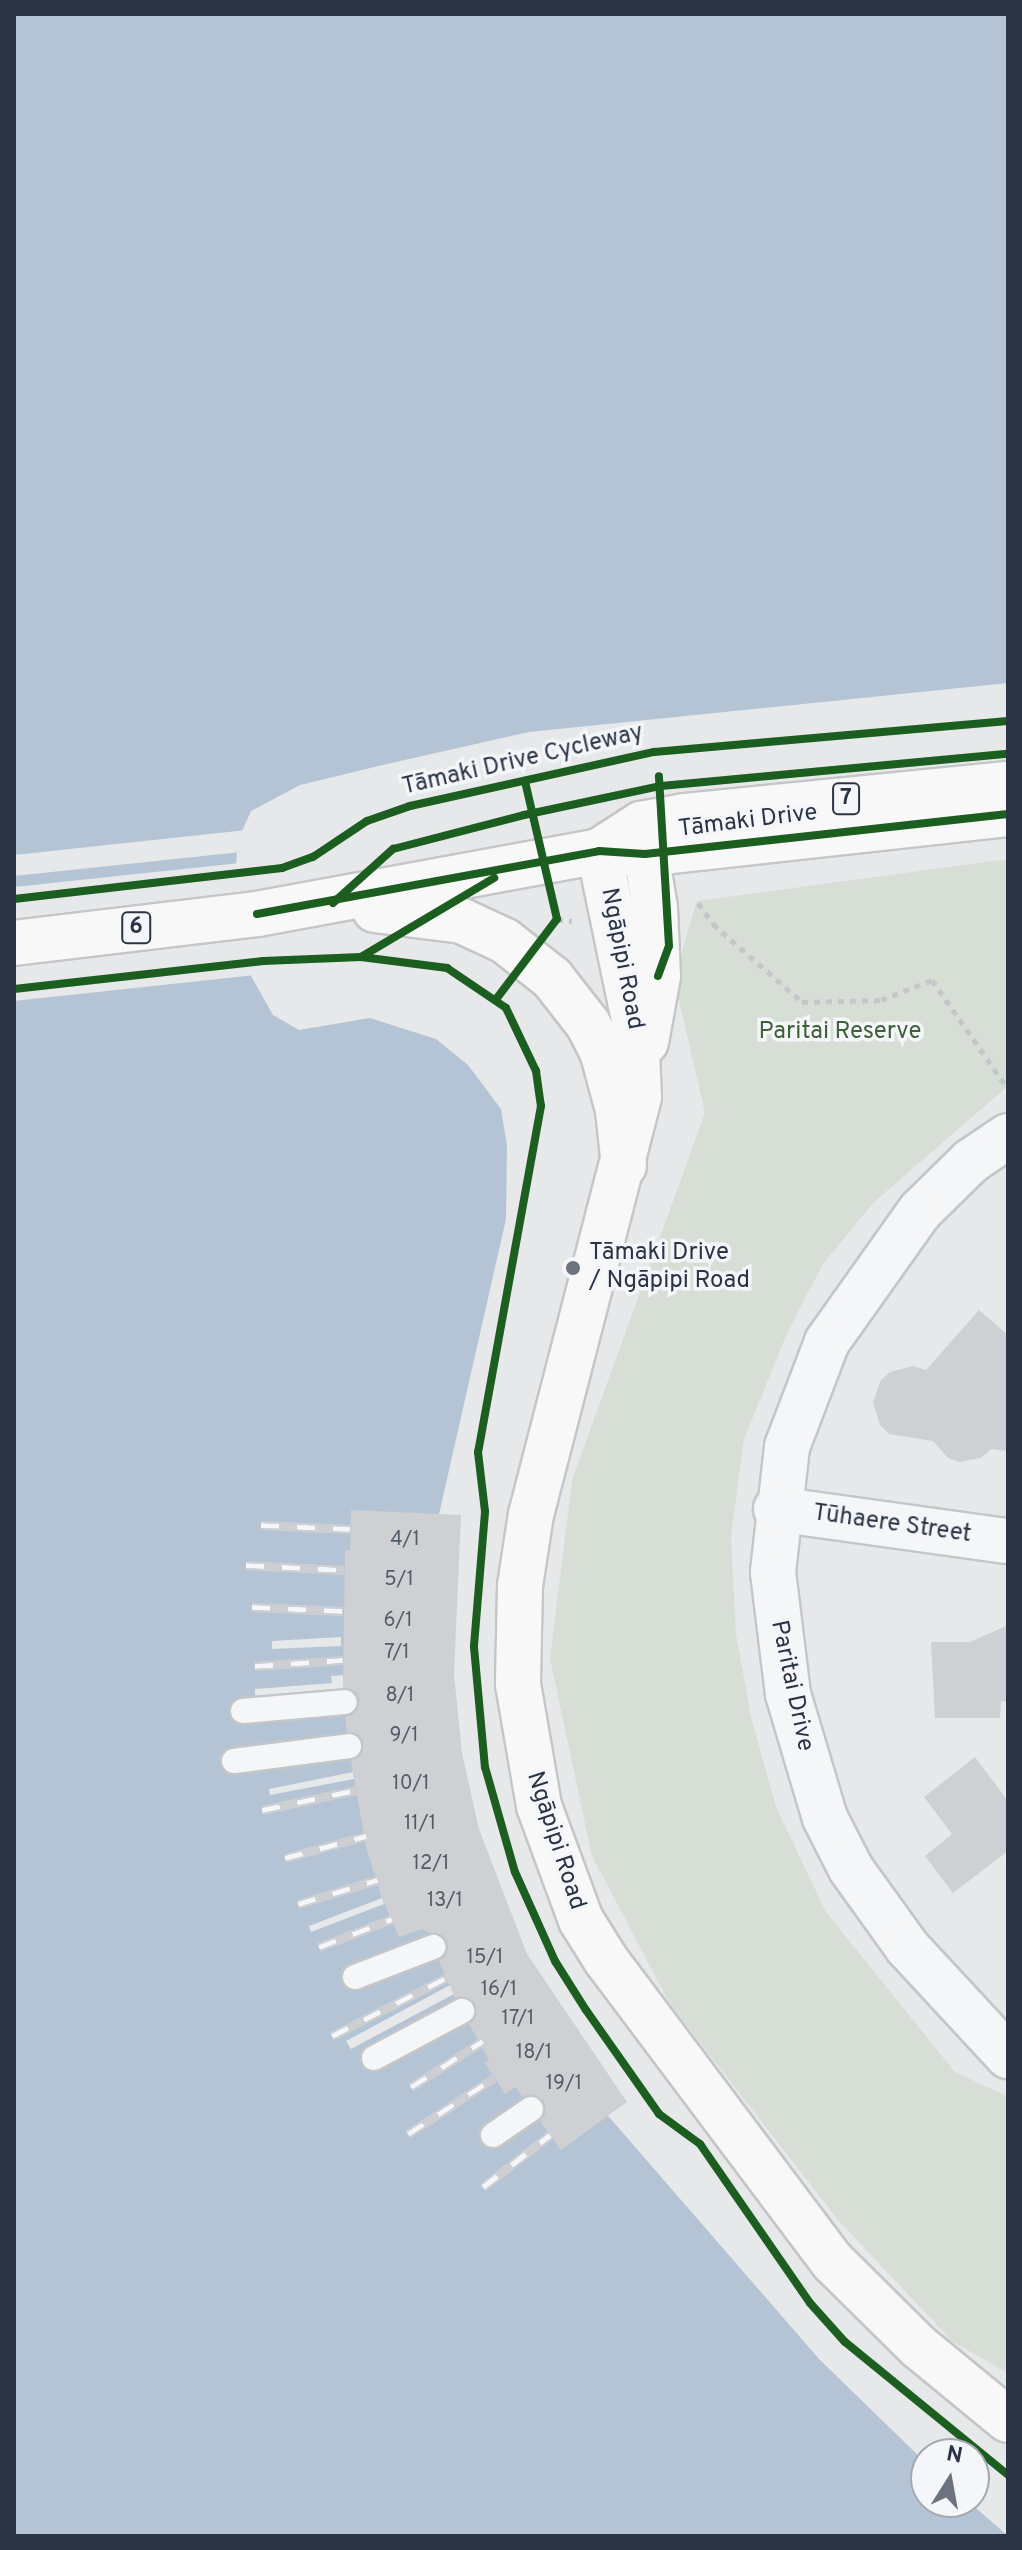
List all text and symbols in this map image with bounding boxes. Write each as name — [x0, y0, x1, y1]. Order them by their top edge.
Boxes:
street label: Tāmaki Drive Cycleway — [400, 719, 646, 803]
road number: 7 — [832, 781, 860, 817]
street label: Tāmaki Drive — [677, 799, 819, 845]
street label: Ngāpipi Road — [593, 886, 649, 1032]
road number: 6 — [120, 910, 152, 946]
park label: Paritai Reserve — [759, 1019, 921, 1047]
place label: Tāmaki Drive / Ngāpipi Road — [589, 1240, 750, 1296]
marker: Tāmaki Drive / Ngāpipi Road — [564, 1259, 582, 1277]
street label: Tūhaere Street — [811, 1500, 973, 1550]
house number: 4/1 — [390, 1528, 420, 1552]
house number: 5/1 — [384, 1568, 414, 1592]
house number: 6/1 — [383, 1609, 413, 1633]
street label: Paritai Drive — [763, 1618, 819, 1754]
house number: 7/1 — [384, 1641, 410, 1665]
house number: 8/1 — [386, 1684, 414, 1708]
house number: 9/1 — [389, 1724, 419, 1748]
street label: Ngāpipi Road — [519, 1768, 591, 1914]
house number: 10/1 — [392, 1772, 430, 1796]
house number: 11/1 — [404, 1812, 436, 1836]
house number: 12/1 — [413, 1852, 449, 1876]
house number: 13/1 — [427, 1889, 463, 1913]
house number: 15/1 — [466, 1946, 504, 1970]
house number: 16/1 — [481, 1978, 517, 2002]
house number: 17/1 — [502, 2007, 534, 2031]
house number: 18/1 — [516, 2041, 552, 2065]
house number: 19/1 — [546, 2072, 582, 2096]
north arrow — [910, 2438, 990, 2518]
text: N — [944, 2441, 965, 2471]

